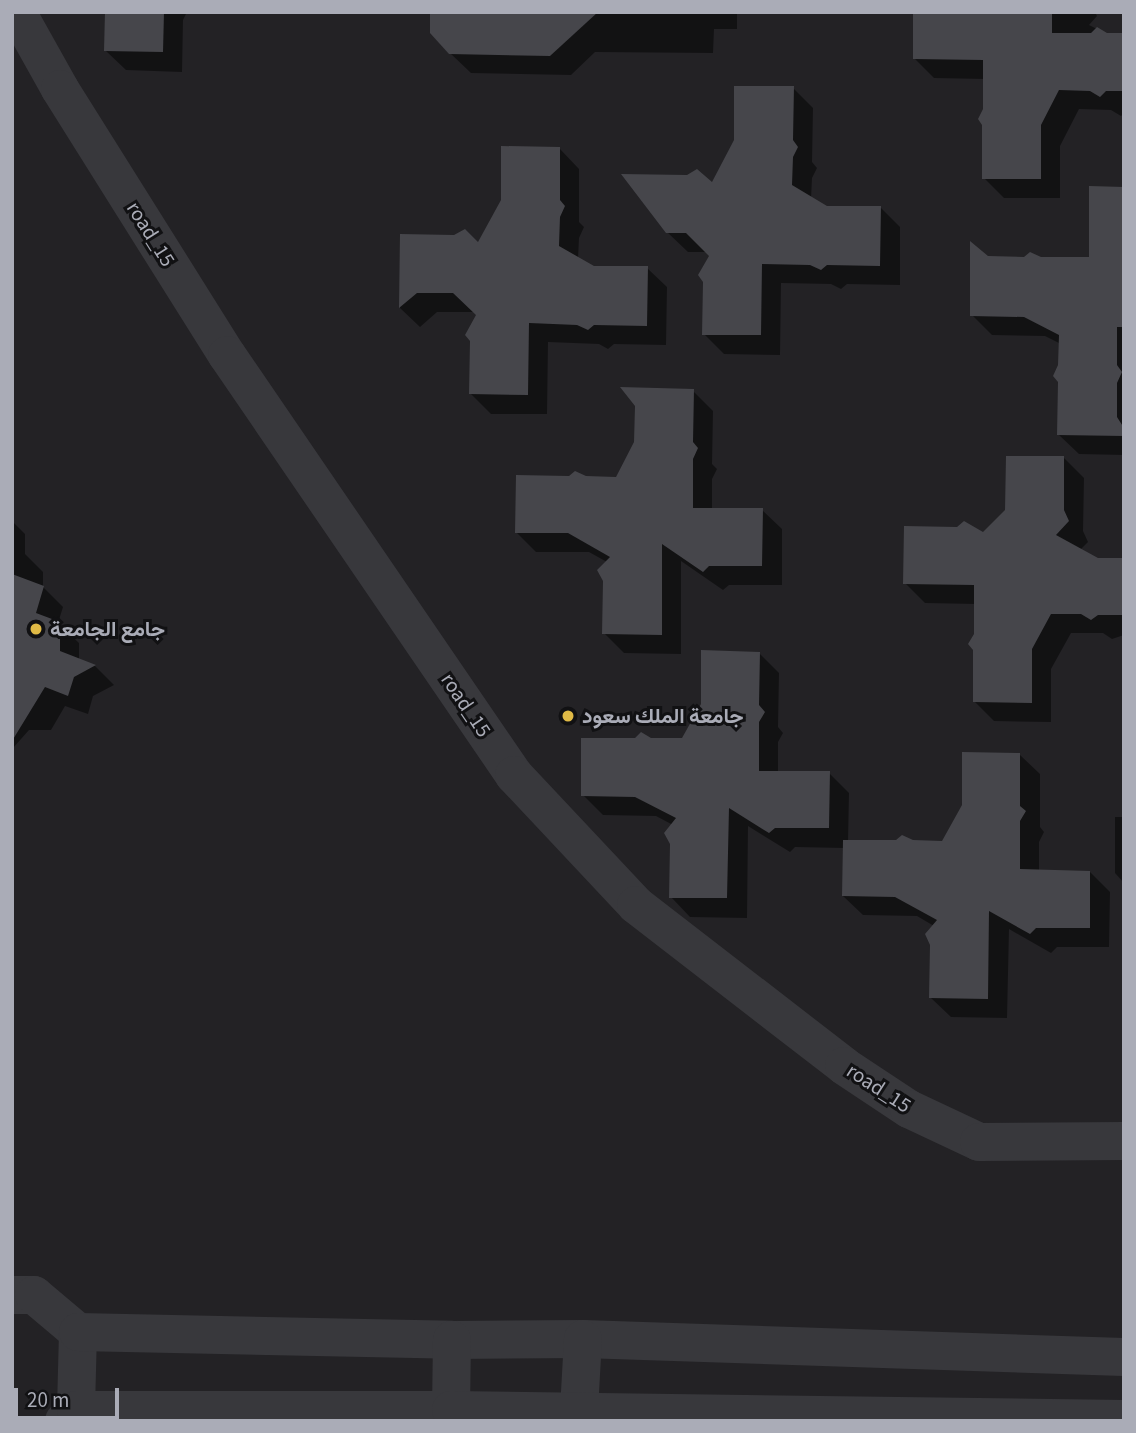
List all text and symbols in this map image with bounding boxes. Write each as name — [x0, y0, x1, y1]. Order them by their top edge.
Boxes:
street label: road_15 — [121, 197, 181, 271]
place label: جامع الجامعة — [50, 616, 165, 642]
marker: جامع الجامعة — [28, 621, 44, 637]
street label: road_15 — [435, 668, 497, 742]
place label: جامعة الملك سعود — [582, 703, 744, 729]
marker: جامعة الملك سعود — [560, 708, 576, 724]
street label: road_15 — [842, 1058, 916, 1118]
scale bar — [18, 1374, 122, 1418]
text: 20 m — [27, 1385, 69, 1415]

